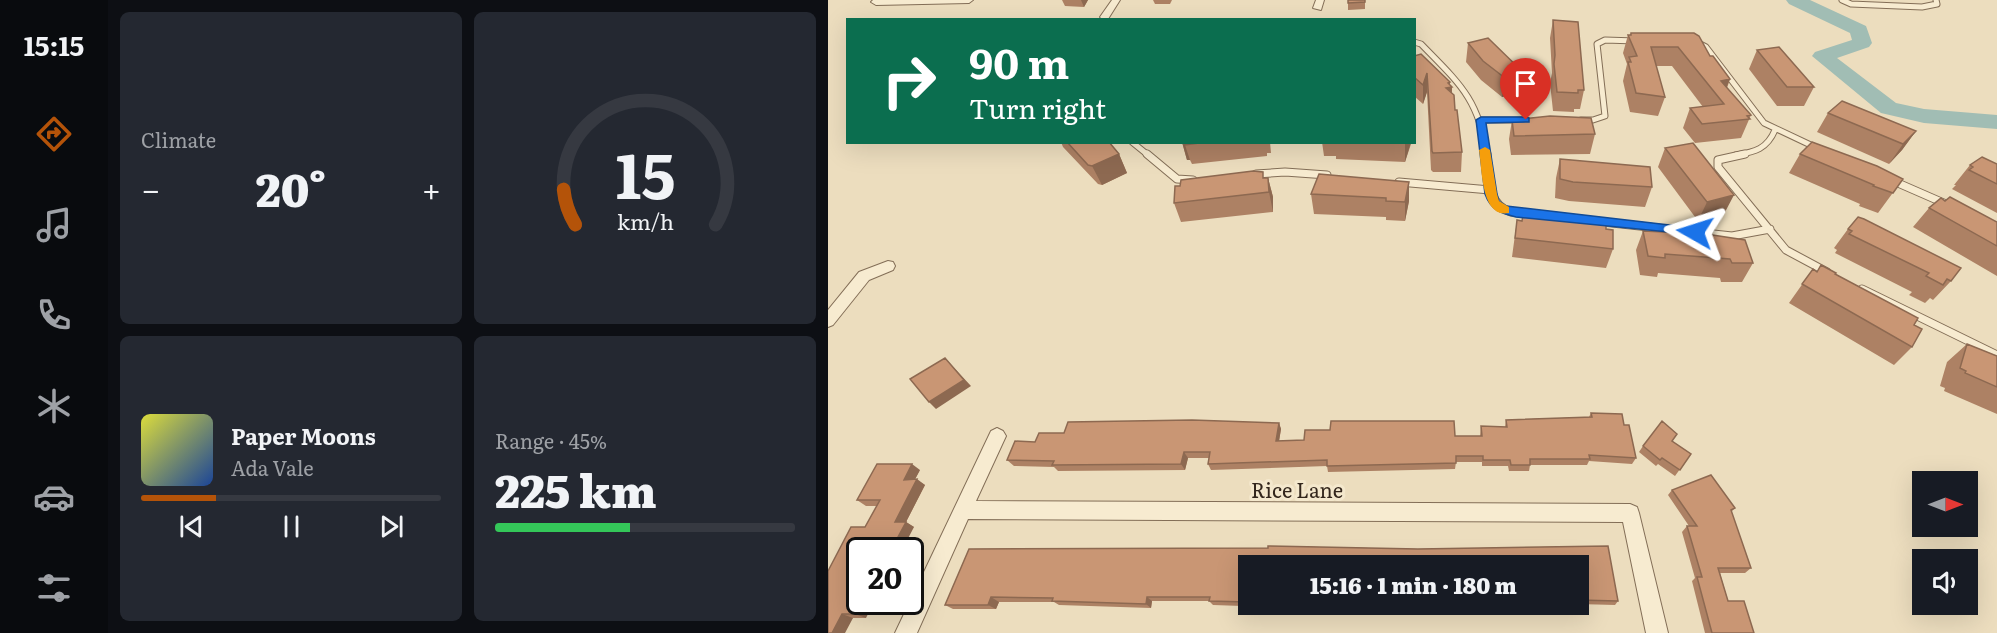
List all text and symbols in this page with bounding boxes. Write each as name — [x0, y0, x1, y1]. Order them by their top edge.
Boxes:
text: 15:15 — [24, 24, 84, 64]
text: 90 m — [969, 30, 1069, 92]
icon: right — [870, 42, 948, 120]
pin — [1500, 58, 1551, 120]
icon: arrive — [1509, 67, 1542, 100]
text: Turn right — [969, 87, 1106, 127]
icon: directions — [33, 113, 75, 155]
text: Climate — [141, 124, 216, 154]
text: 15 — [615, 126, 675, 218]
text: 20° — [256, 154, 326, 221]
text: − — [141, 163, 160, 212]
text: + — [422, 163, 441, 212]
position arrow — [1663, 200, 1727, 264]
icon: music — [33, 204, 75, 246]
text: km/h — [616, 205, 674, 237]
icon: phone — [33, 294, 75, 336]
icon: climate — [33, 385, 75, 427]
text: Paper Moons — [231, 419, 376, 452]
text: Range · 45% — [495, 425, 607, 455]
text: Ada Vale — [231, 452, 314, 482]
text: 225 km — [495, 455, 657, 522]
north arrow — [1912, 471, 1978, 537]
map controls — [1912, 471, 1978, 615]
street label: Rice Lane — [1251, 474, 1343, 504]
icon: car — [33, 476, 75, 518]
icon: previous — [175, 510, 208, 543]
icon: pause — [275, 510, 308, 543]
icon: next — [375, 510, 408, 543]
speed limit sign: 20 — [846, 537, 924, 615]
button: sound — [1912, 549, 1978, 615]
icon: filters — [33, 567, 75, 609]
text: 15:16 · 1 min · 180 m — [1310, 568, 1517, 601]

